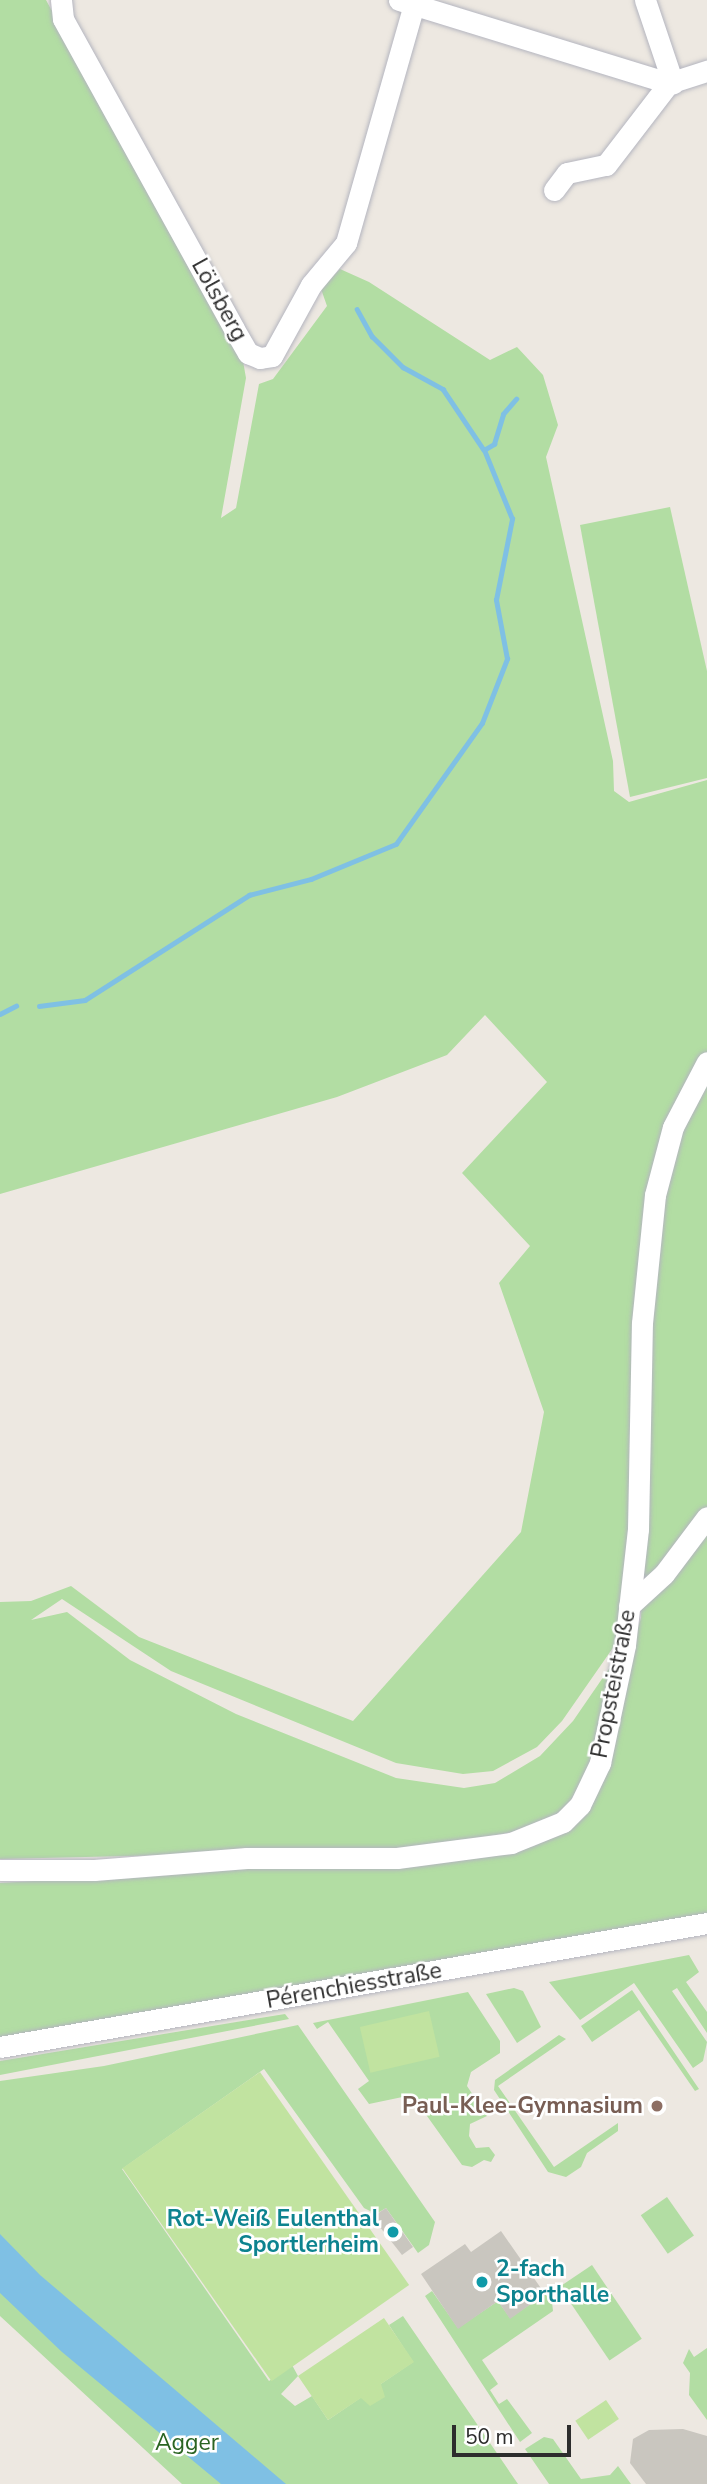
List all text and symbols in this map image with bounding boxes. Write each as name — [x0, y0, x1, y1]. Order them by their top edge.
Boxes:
street label: Lölsberg — [185, 254, 253, 346]
street label: Propsteistraße — [586, 1607, 642, 1761]
street label: Pérenchiesstraße — [264, 1957, 444, 2015]
place label: Paul-Klee-Gymnasium — [402, 2092, 643, 2120]
marker: Paul-Klee-Gymnasium — [649, 2098, 665, 2114]
place label: Rot-Weiß Eulenthal Sportlerheim — [167, 2205, 379, 2259]
marker: Rot-Weiß Eulenthal Sportlerheim — [385, 2224, 401, 2240]
place label: 2-fach Sporthalle — [496, 2255, 609, 2309]
marker: 2-fach Sporthalle — [474, 2274, 490, 2290]
scale bar — [455, 2410, 574, 2454]
text: 50 m — [465, 2423, 514, 2451]
park label: Agger — [155, 2429, 219, 2457]

